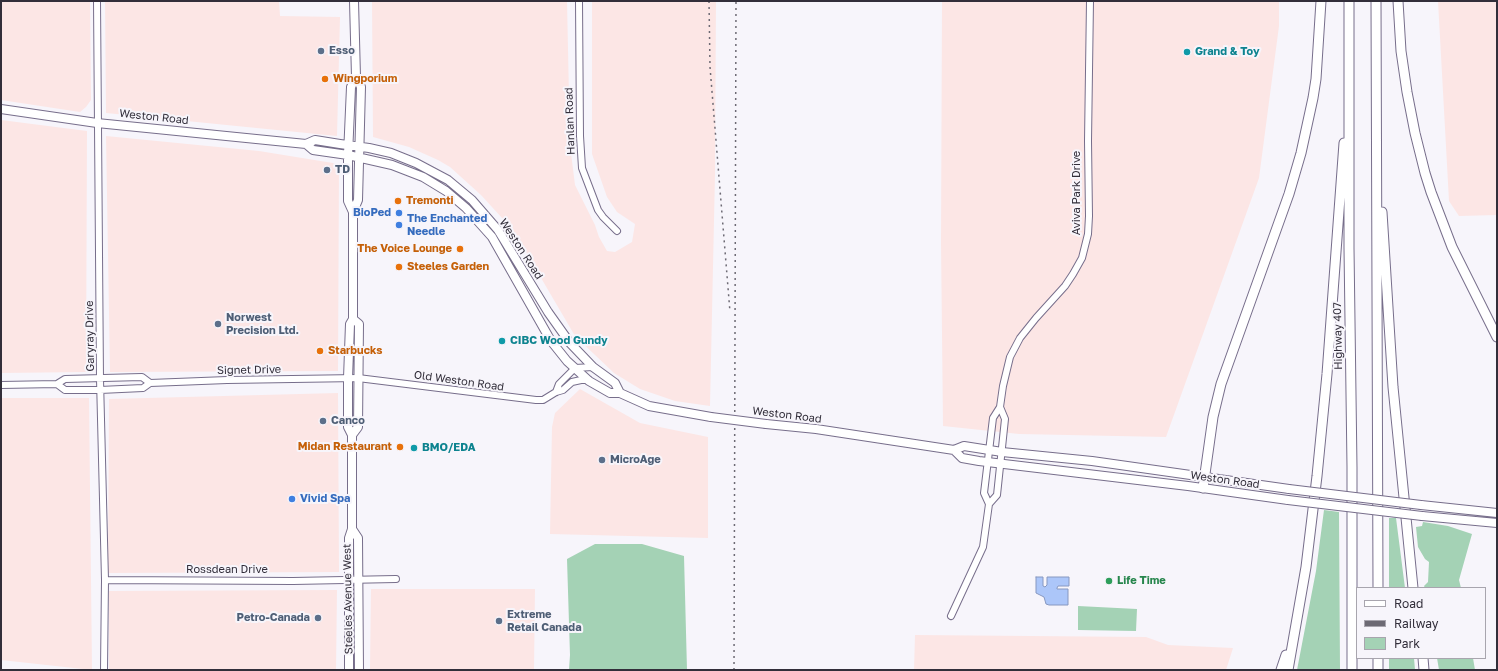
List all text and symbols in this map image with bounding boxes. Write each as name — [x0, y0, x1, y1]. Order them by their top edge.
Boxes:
place label: Esso — [329, 44, 355, 58]
place label: Grand & Toy — [1195, 45, 1260, 59]
marker: Esso — [316, 46, 326, 56]
marker: Grand & Toy — [1182, 47, 1192, 57]
place label: Wingporium — [333, 72, 397, 86]
marker: Wingporium — [320, 74, 330, 84]
street label: Hanlan Road — [562, 87, 578, 155]
street label: Weston Road — [119, 107, 189, 127]
street label: Aviva Park Drive — [1070, 151, 1084, 235]
place label: TD — [335, 163, 350, 177]
marker: TD — [322, 165, 332, 175]
place label: Tremonti — [406, 194, 454, 208]
marker: Tremonti — [393, 196, 403, 206]
place label: BioPed — [353, 206, 391, 220]
marker: BioPed — [394, 208, 404, 218]
place label: The Enchanted Needle — [407, 212, 487, 238]
street label: Weston Road — [496, 216, 546, 282]
marker: The Enchanted Needle — [394, 220, 404, 230]
place label: The Voice Lounge — [357, 242, 452, 256]
marker: The Voice Lounge — [455, 244, 465, 254]
place label: Steeles Garden — [407, 260, 489, 274]
marker: Steeles Garden — [394, 262, 404, 272]
street label: Garyray Drive — [83, 300, 97, 372]
street label: Highway 407 — [1331, 302, 1345, 370]
place label: Norwest Precision Ltd. — [226, 311, 299, 337]
marker: Norwest Precision Ltd. — [213, 319, 223, 329]
place label: CIBC Wood Gundy — [510, 334, 608, 348]
marker: CIBC Wood Gundy — [497, 336, 507, 346]
place label: Starbucks — [328, 344, 382, 358]
marker: Starbucks — [315, 346, 325, 356]
street label: Signet Drive — [217, 363, 281, 377]
street label: Old Weston Road — [413, 368, 505, 394]
street label: Weston Road — [752, 404, 822, 426]
place label: Canco — [331, 414, 365, 428]
marker: Canco — [318, 416, 328, 426]
place label: Midan Restaurant — [298, 440, 392, 454]
place label: BMO/EDA — [422, 441, 476, 455]
marker: Midan Restaurant — [395, 442, 405, 452]
marker: BMO/EDA — [409, 443, 419, 453]
place label: MicroAge — [610, 453, 661, 467]
marker: MicroAge — [597, 455, 607, 465]
street label: Weston Road — [1190, 469, 1260, 491]
place label: Vivid Spa — [300, 492, 350, 506]
marker: Vivid Spa — [287, 494, 297, 504]
street label: Steeles Avenue West — [340, 544, 356, 654]
street label: Rossdean Drive — [186, 563, 268, 577]
place label: Life Time — [1117, 574, 1166, 588]
marker: Life Time — [1104, 576, 1114, 586]
legend — [1356, 587, 1486, 659]
text: Road — [1394, 596, 1423, 611]
place label: Extreme Retail Canada — [507, 608, 582, 634]
place label: Petro-Canada — [237, 611, 310, 625]
marker: Petro-Canada — [313, 613, 323, 623]
marker: Extreme Retail Canada — [494, 616, 504, 626]
text: Railway — [1394, 616, 1439, 631]
text: Park — [1394, 636, 1420, 651]

